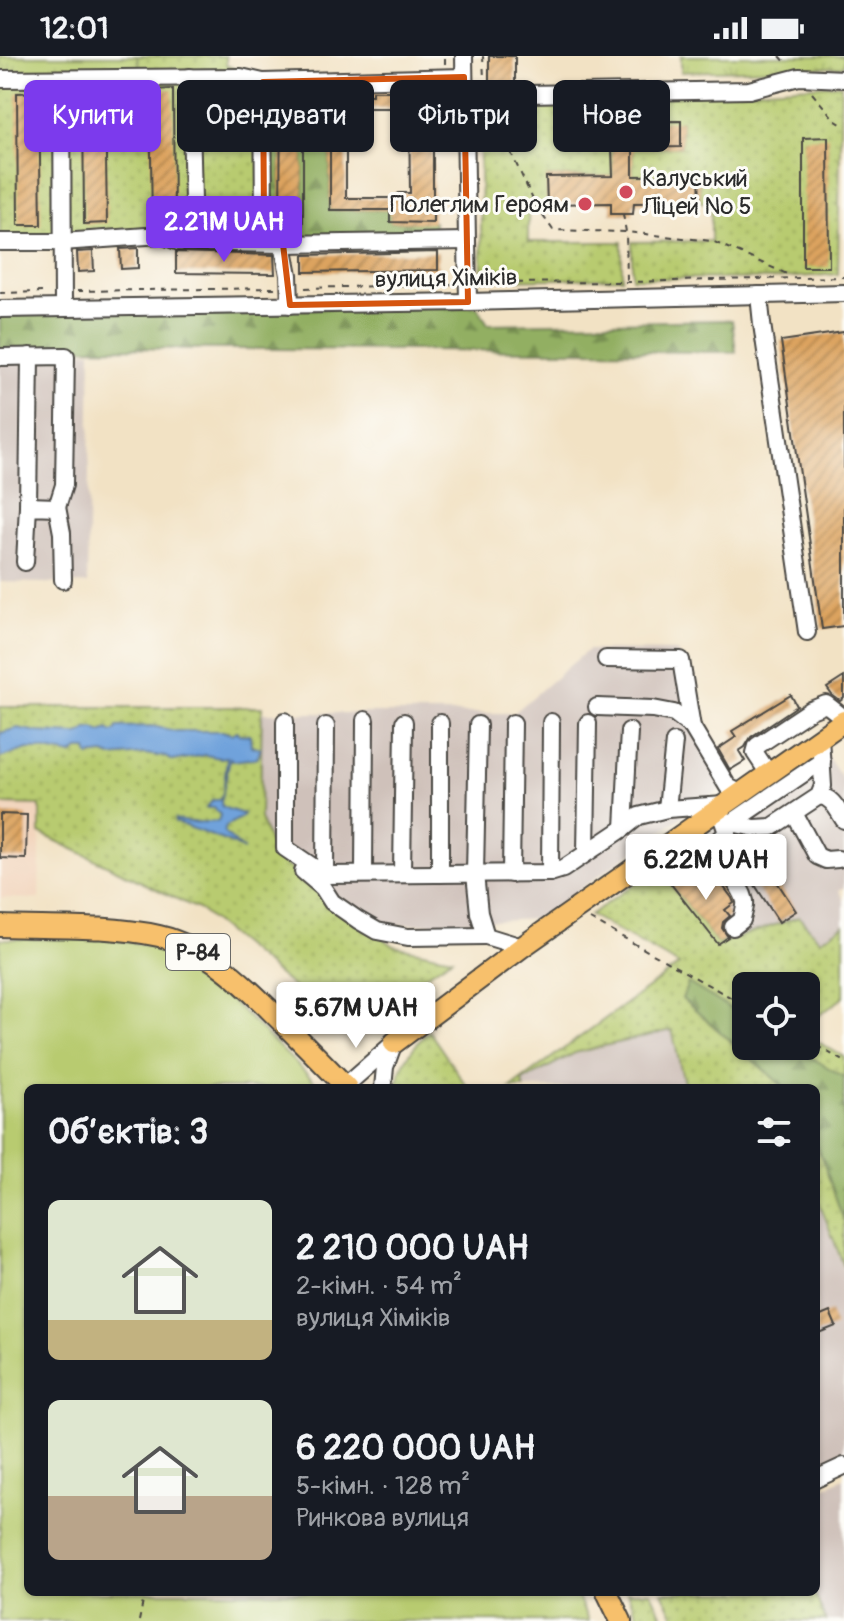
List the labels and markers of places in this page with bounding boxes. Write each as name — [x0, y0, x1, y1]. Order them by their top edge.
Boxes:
place label: Калуський Ліцей № 5 — [641, 164, 752, 221]
marker: Калуський Ліцей № 5 — [617, 183, 635, 201]
place label: Полеглим Героям — [390, 190, 569, 219]
marker: Полеглим Героям — [576, 195, 594, 213]
pin: 2.21M UAH — [132, 196, 316, 264]
pin: 6.22M UAH — [614, 834, 798, 902]
pin: 5.67M UAH — [264, 982, 448, 1050]

